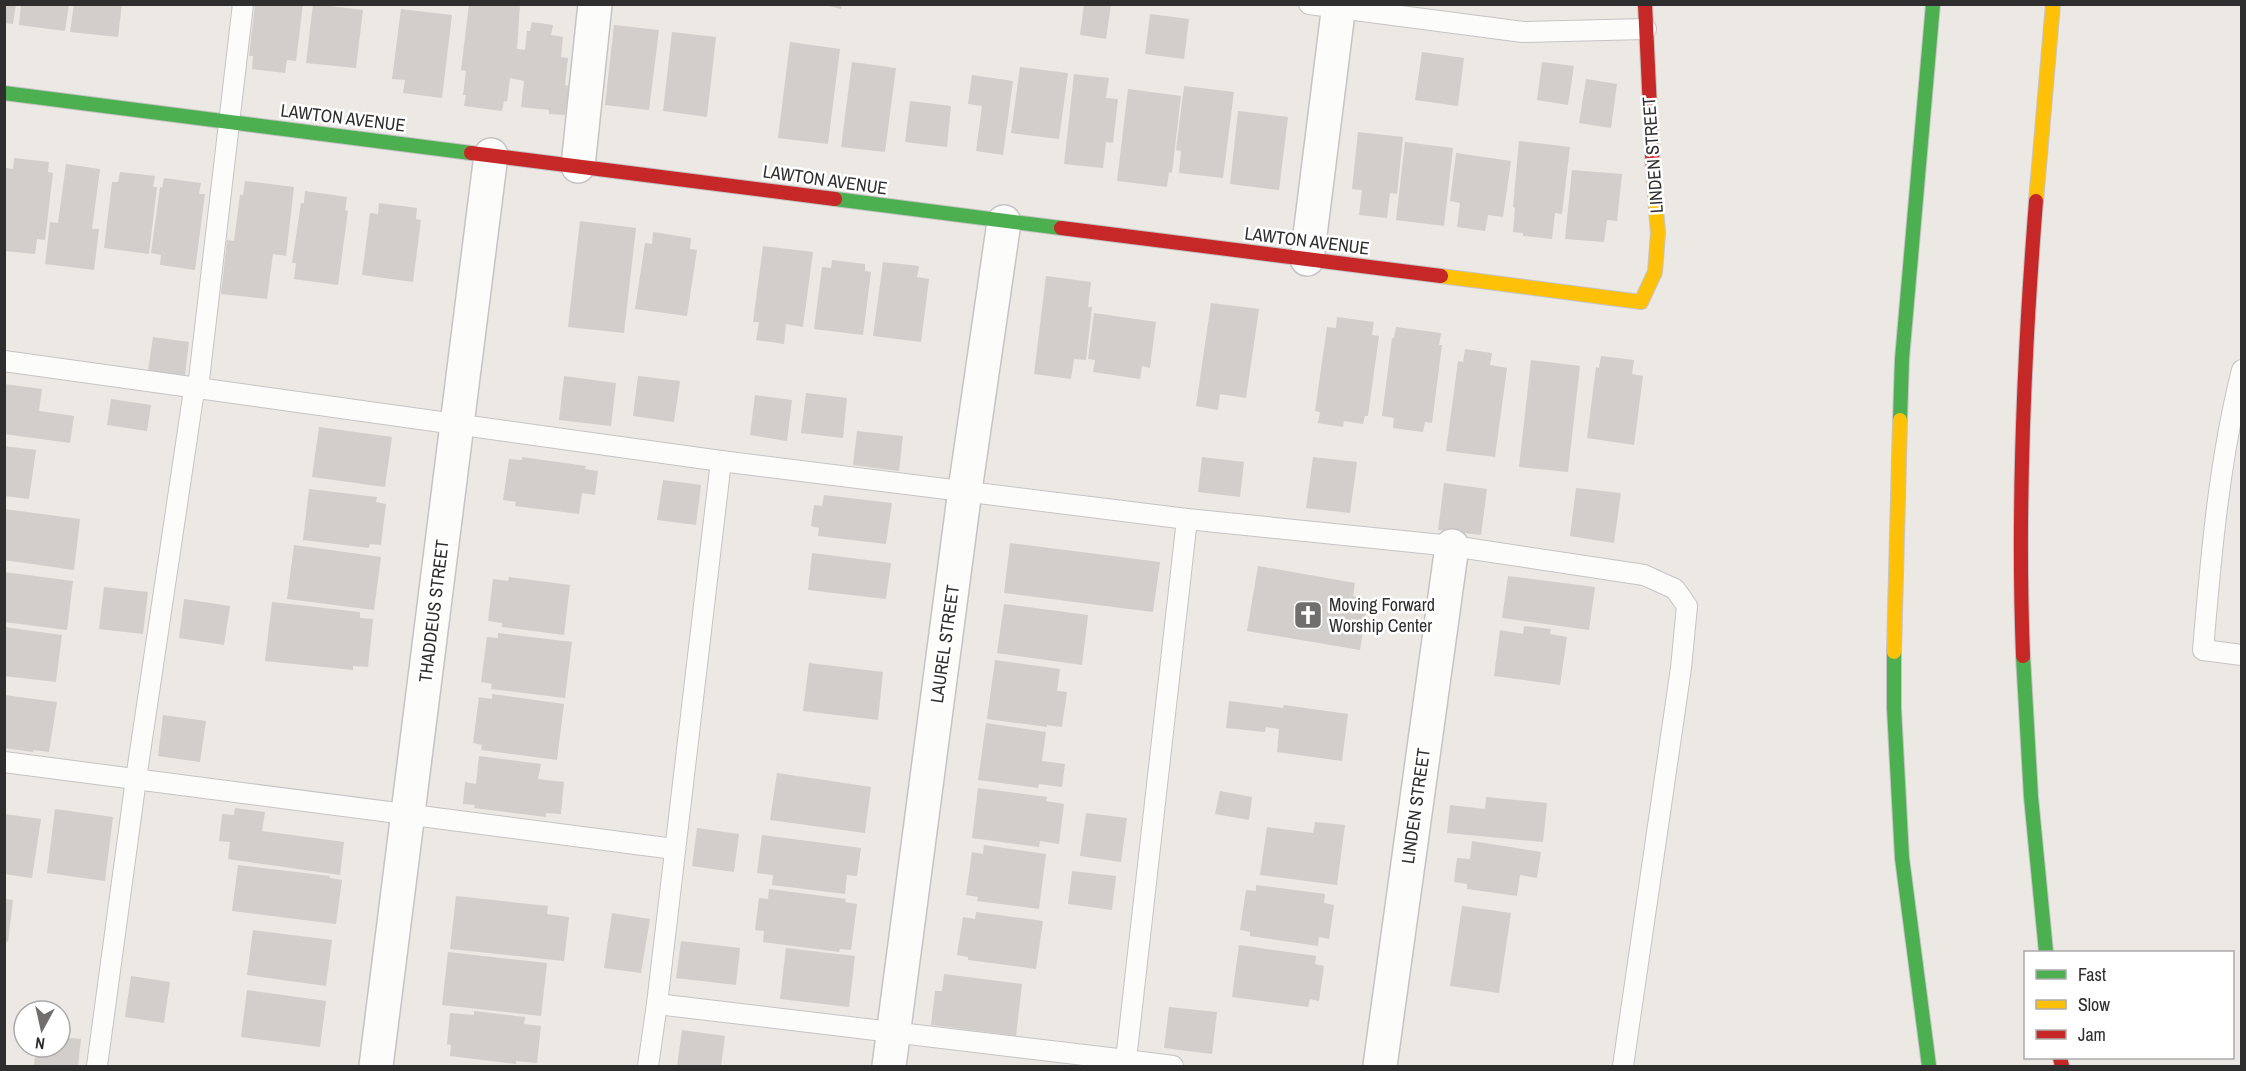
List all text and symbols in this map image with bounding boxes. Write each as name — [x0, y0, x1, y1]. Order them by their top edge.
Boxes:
street label: LINDEN STREET — [1636, 96, 1669, 214]
street label: LAWTON AVENUE — [279, 97, 407, 138]
street label: LAWTON AVENUE — [761, 158, 889, 201]
street label: LAWTON AVENUE — [1243, 220, 1371, 261]
street label: THADDEUS STREET — [412, 538, 455, 684]
street label: LAUREL STREET — [924, 583, 965, 705]
place label: Moving Forward Worship Center — [1329, 592, 1435, 638]
church icon: Moving Forward Worship Center — [1292, 599, 1324, 631]
street label: LINDEN STREET — [1395, 747, 1436, 865]
legend — [2024, 951, 2234, 1059]
text: Fast — [2078, 962, 2106, 987]
text: Slow — [2078, 992, 2110, 1017]
north arrow — [12, 999, 72, 1059]
text: Jam — [2078, 1022, 2106, 1047]
text: N — [34, 1032, 46, 1055]

